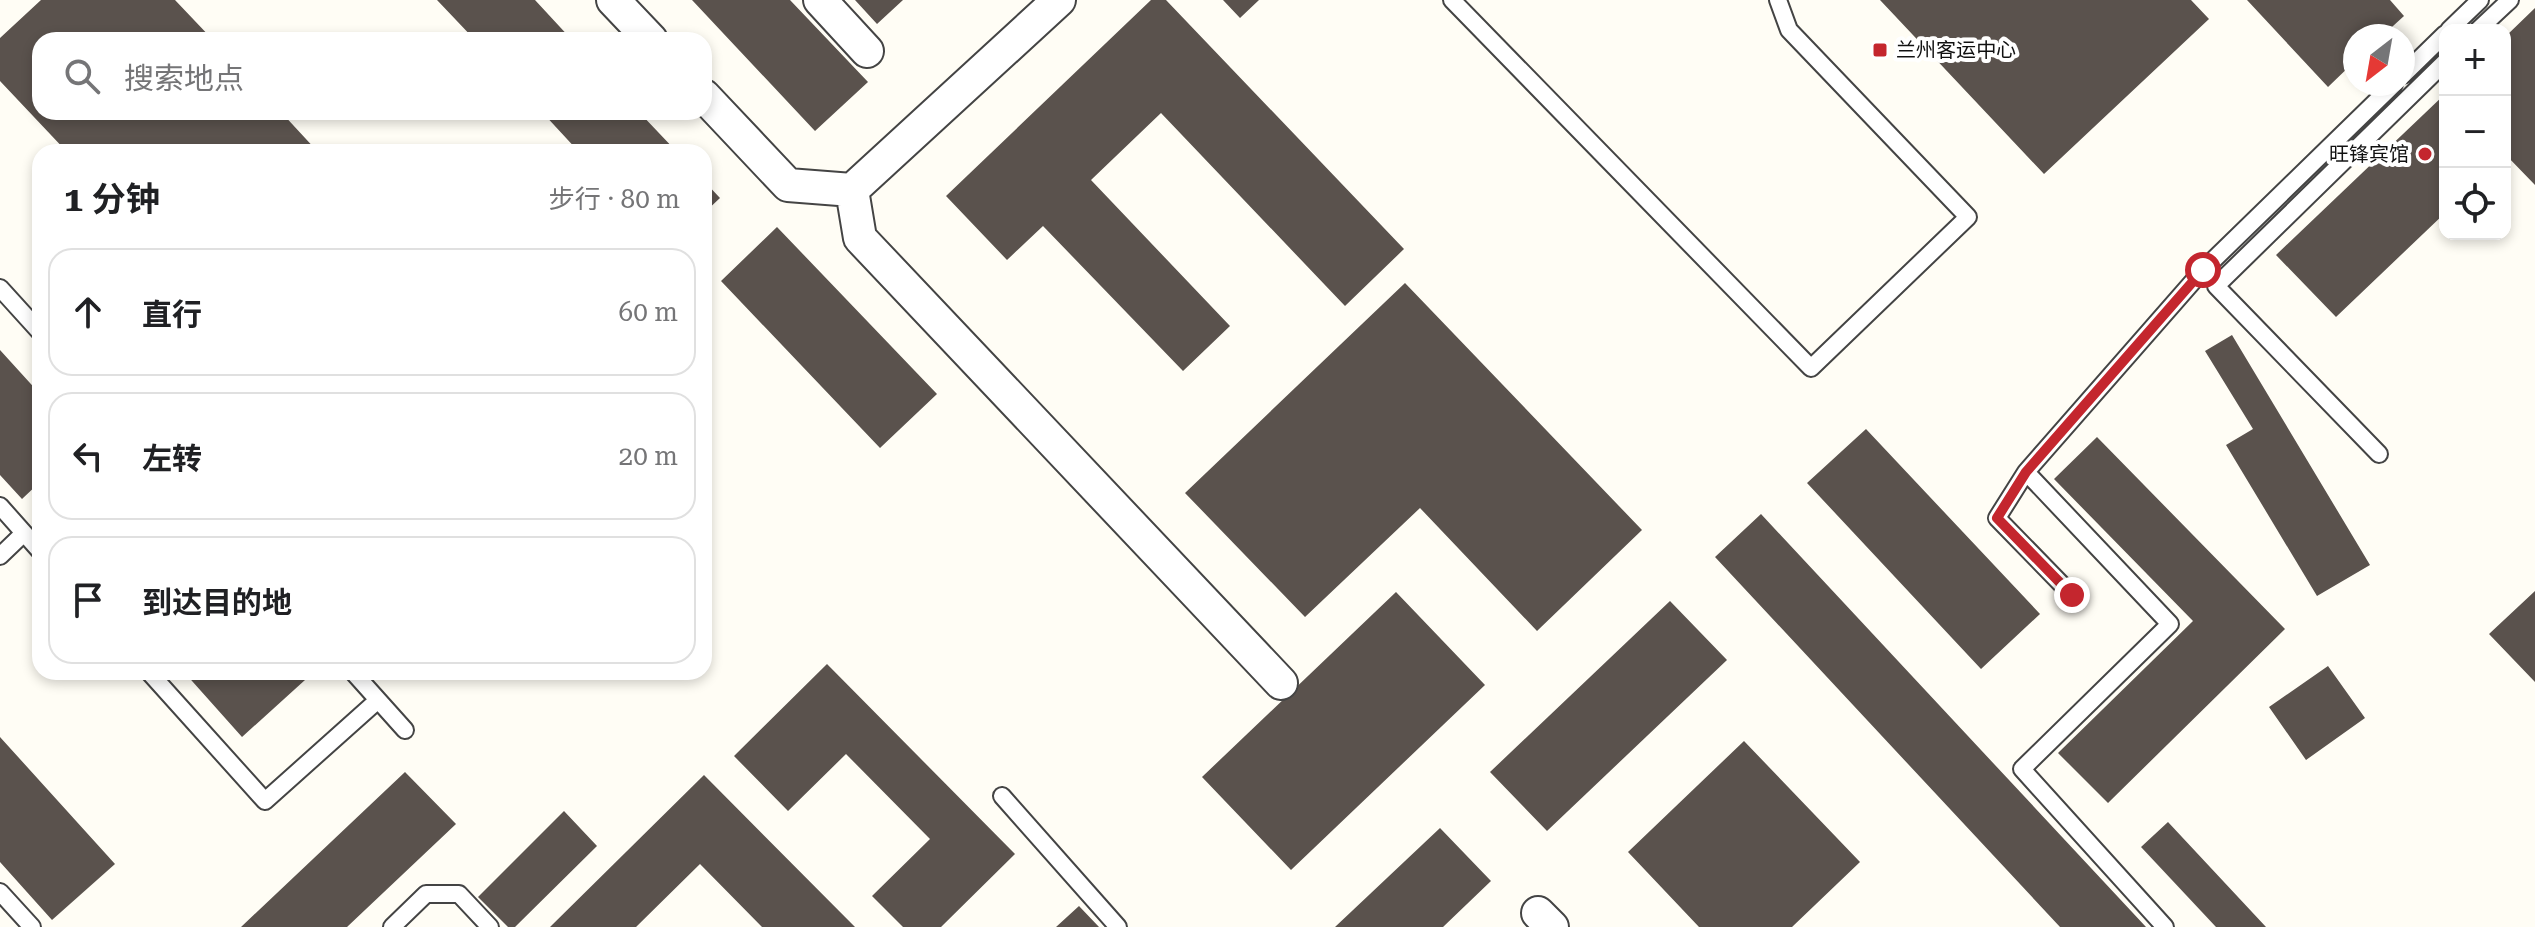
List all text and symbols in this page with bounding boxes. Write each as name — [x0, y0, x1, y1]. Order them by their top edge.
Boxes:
north arrow — [2343, 24, 2415, 96]
map controls — [2439, 24, 2511, 240]
button: + — [2439, 24, 2511, 96]
search box — [32, 32, 712, 120]
place label: 兰州客运中心 — [1896, 38, 2016, 62]
marker: 兰州客运中心 — [1871, 41, 1889, 59]
icon: search — [60, 54, 104, 98]
text: 搜索地点 — [124, 61, 244, 96]
button: − — [2439, 96, 2511, 168]
place label: 旺锋宾馆 — [2329, 142, 2409, 166]
marker: 旺锋宾馆 — [2416, 145, 2434, 163]
button: locate — [2439, 168, 2511, 240]
text: 1 分钟 — [64, 179, 160, 219]
text: 步行 · 80 m — [549, 184, 680, 214]
route start — [2185, 252, 2221, 288]
icon: ahead — [66, 290, 110, 334]
text: 直行 — [142, 297, 202, 332]
text: 60 m — [619, 297, 678, 327]
icon: left — [66, 434, 110, 478]
text: 左转 — [142, 441, 202, 476]
text: 20 m — [619, 441, 678, 471]
route end — [2054, 577, 2090, 613]
icon: arrive — [66, 578, 110, 622]
text: 到达目的地 — [142, 585, 292, 620]

